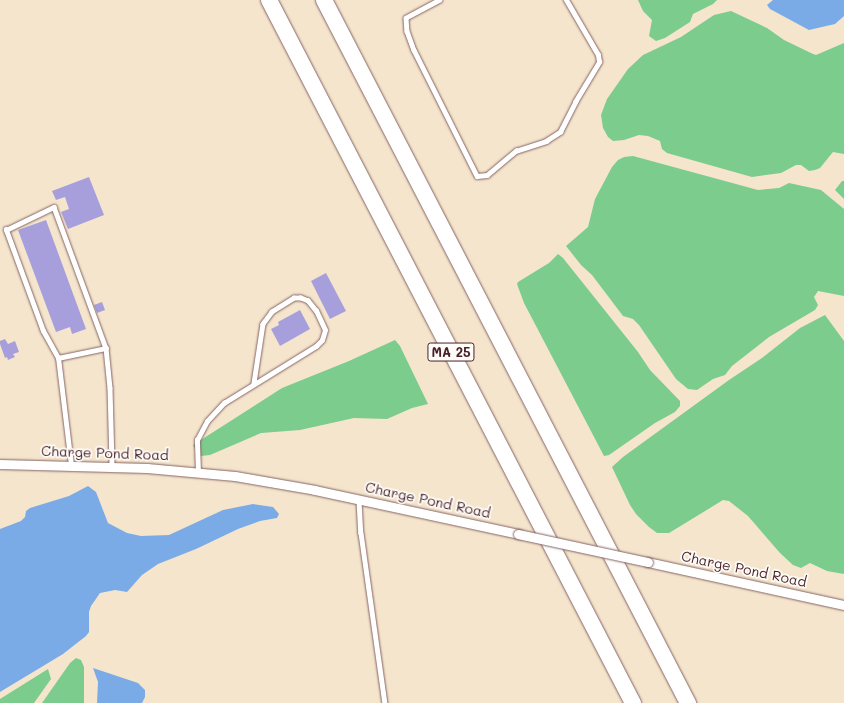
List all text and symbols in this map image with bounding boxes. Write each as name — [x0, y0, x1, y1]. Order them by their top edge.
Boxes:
road number: MA 25 — [427, 341, 475, 363]
street label: Charge Pond Road — [41, 442, 169, 464]
street label: Charge Pond Road — [364, 479, 492, 521]
street label: Charge Pond Road — [680, 548, 808, 590]

